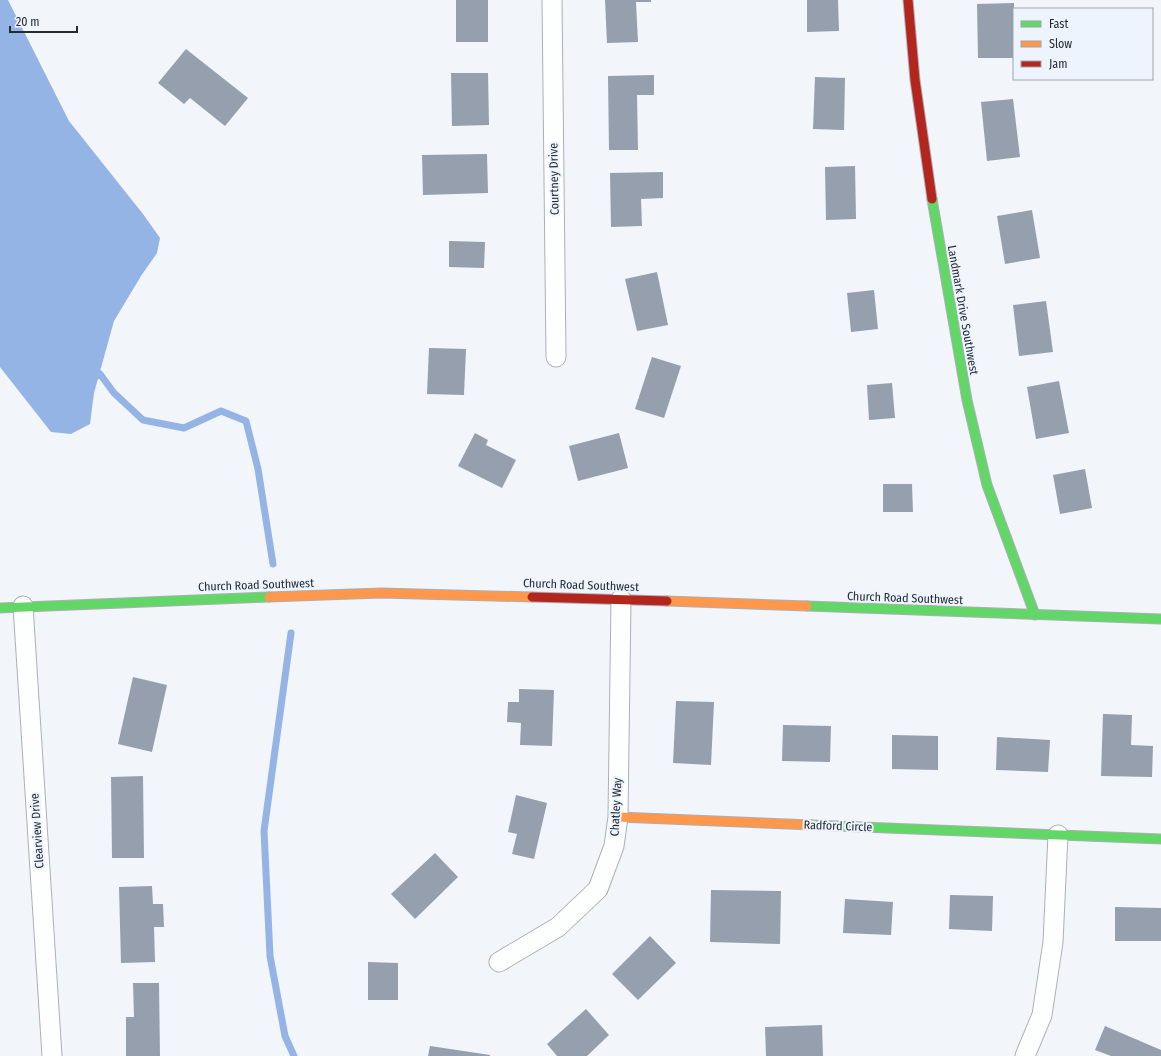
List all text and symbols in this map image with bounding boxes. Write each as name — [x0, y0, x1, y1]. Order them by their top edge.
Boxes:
scale bar — [10, 8, 77, 34]
legend — [1013, 8, 1153, 80]
text: 20 m — [16, 15, 40, 29]
text: Fast — [1049, 17, 1068, 31]
text: Slow — [1049, 37, 1072, 51]
text: Jam — [1049, 57, 1067, 71]
street label: Courtney Drive — [546, 143, 562, 215]
street label: Landmark Drive Southwest — [945, 244, 981, 376]
street label: Church Road Southwest — [198, 576, 314, 594]
street label: Church Road Southwest — [523, 576, 639, 594]
street label: Church Road Southwest — [847, 589, 963, 607]
street label: Chatley Way — [607, 777, 625, 837]
street label: Clearview Drive — [27, 793, 47, 869]
street label: Radford Circle — [803, 818, 873, 834]

